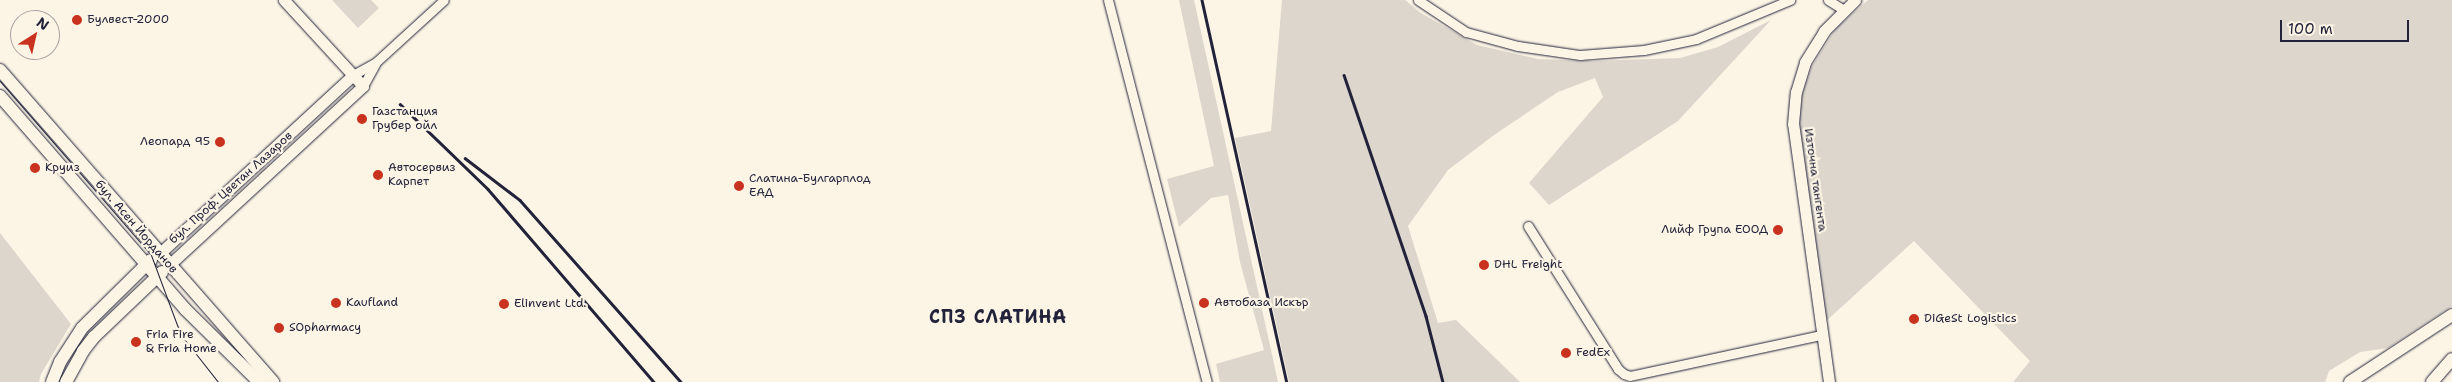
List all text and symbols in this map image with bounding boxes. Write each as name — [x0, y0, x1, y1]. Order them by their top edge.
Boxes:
north arrow — [10, 10, 60, 60]
scale bar — [2282, 10, 2411, 42]
text: N — [33, 13, 53, 34]
place label: Булвест-2000 — [87, 13, 169, 27]
marker: Булвест-2000 — [71, 14, 83, 26]
text: 100 m — [2288, 19, 2333, 39]
place label: Газстанция Грубер ойл — [372, 105, 438, 133]
marker: Газстанция Грубер ойл — [356, 113, 368, 125]
street label: Източна тангента — [1801, 127, 1829, 233]
street label: бул. Проф. Цветан Лазаров — [166, 129, 296, 247]
place label: Леопард 95 — [140, 135, 210, 149]
marker: Леопард 95 — [214, 136, 226, 148]
place label: Круиз — [45, 161, 80, 175]
place label: Автосервиз Карпет — [388, 161, 456, 189]
marker: Круиз — [29, 162, 41, 174]
marker: Автосервиз Карпет — [372, 169, 384, 181]
place label: Слатина-Булгарплод ЕАД — [749, 172, 870, 200]
street label: бул. Асен Йорданов — [92, 178, 180, 276]
marker: Слатина-Булгарплод ЕАД — [733, 180, 745, 192]
place label: Лийф Група ЕООД — [1661, 223, 1768, 237]
marker: Лийф Група ЕООД — [1772, 224, 1784, 236]
place label: DHL Freight — [1494, 258, 1562, 272]
marker: DHL Freight — [1478, 259, 1490, 271]
place label: Kaufland — [346, 296, 398, 310]
place label: Автобаза Искър — [1214, 296, 1309, 310]
marker: Kaufland — [330, 297, 342, 309]
place label: Elinvent Ltd. — [514, 297, 586, 311]
marker: Автобаза Искър — [1198, 297, 1210, 309]
marker: Elinvent Ltd. — [498, 298, 510, 310]
district label: СПЗ СЛАТИНА — [928, 306, 1068, 328]
place label: DiGeSt Logistics — [1924, 312, 2017, 326]
marker: DiGeSt Logistics — [1908, 313, 1920, 325]
place label: SOpharmacy — [289, 321, 361, 335]
marker: SOpharmacy — [273, 322, 285, 334]
place label: Fria Fire & Fria Home — [146, 328, 217, 356]
marker: Fria Fire & Fria Home — [130, 336, 142, 348]
place label: FedEx — [1576, 346, 1610, 360]
marker: FedEx — [1560, 347, 1572, 359]

